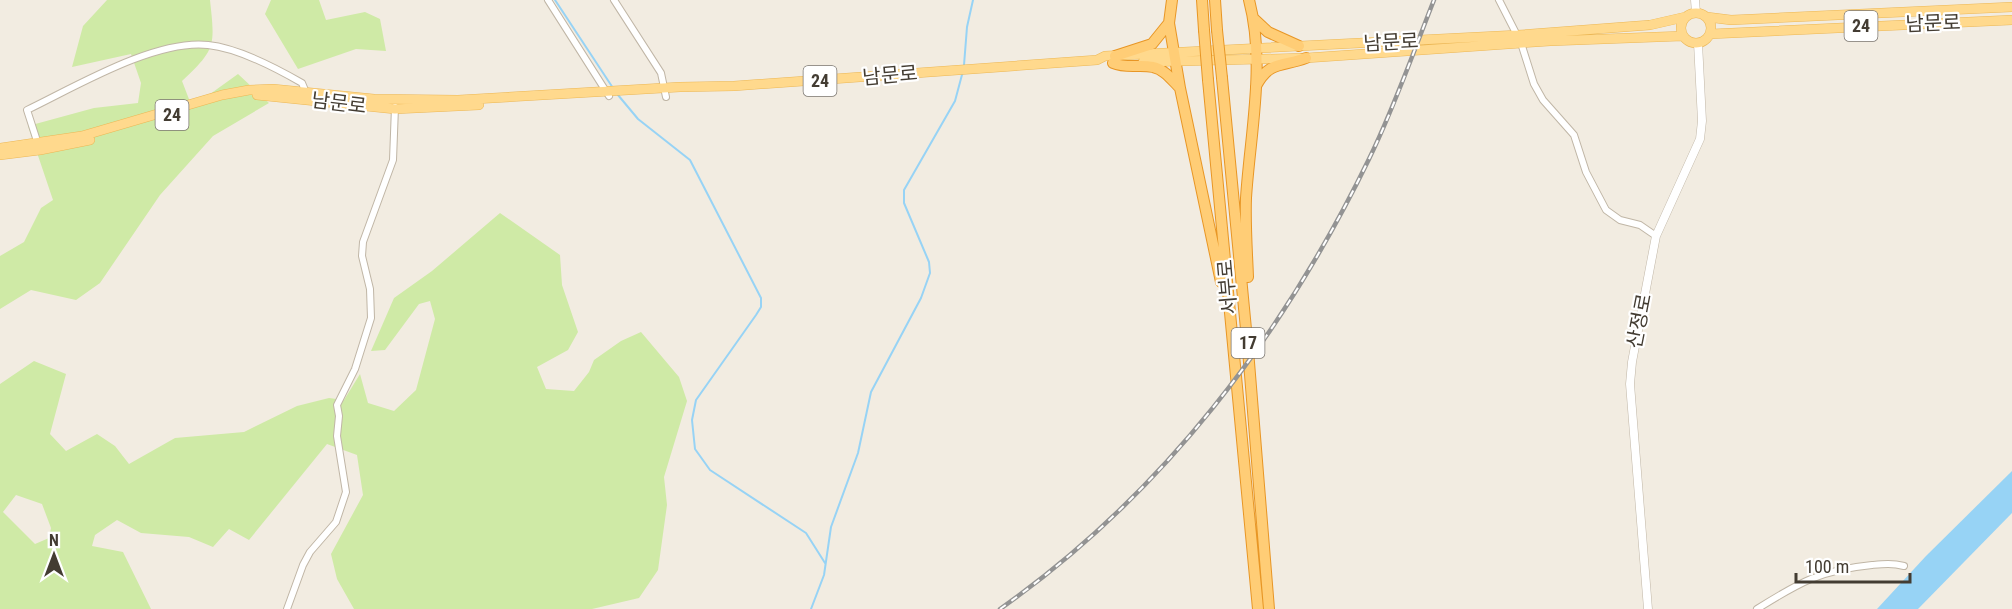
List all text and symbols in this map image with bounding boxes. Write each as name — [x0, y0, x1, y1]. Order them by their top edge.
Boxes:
street label: 남문로 — [1905, 10, 1961, 36]
road number: 24 — [1844, 11, 1878, 41]
street label: 남문로 — [1363, 29, 1419, 55]
street label: 남문로 — [861, 61, 919, 89]
road number: 24 — [804, 66, 836, 96]
street label: 남문로 — [310, 88, 368, 118]
road number: 24 — [156, 100, 188, 130]
street label: 서부로 — [1213, 258, 1241, 316]
street label: 산정로 — [1622, 292, 1656, 350]
road number: 17 — [1232, 328, 1264, 358]
north arrow — [24, 525, 84, 585]
text: N — [49, 531, 59, 550]
scale bar — [1796, 546, 1910, 584]
text: 100 m — [1805, 556, 1849, 577]

